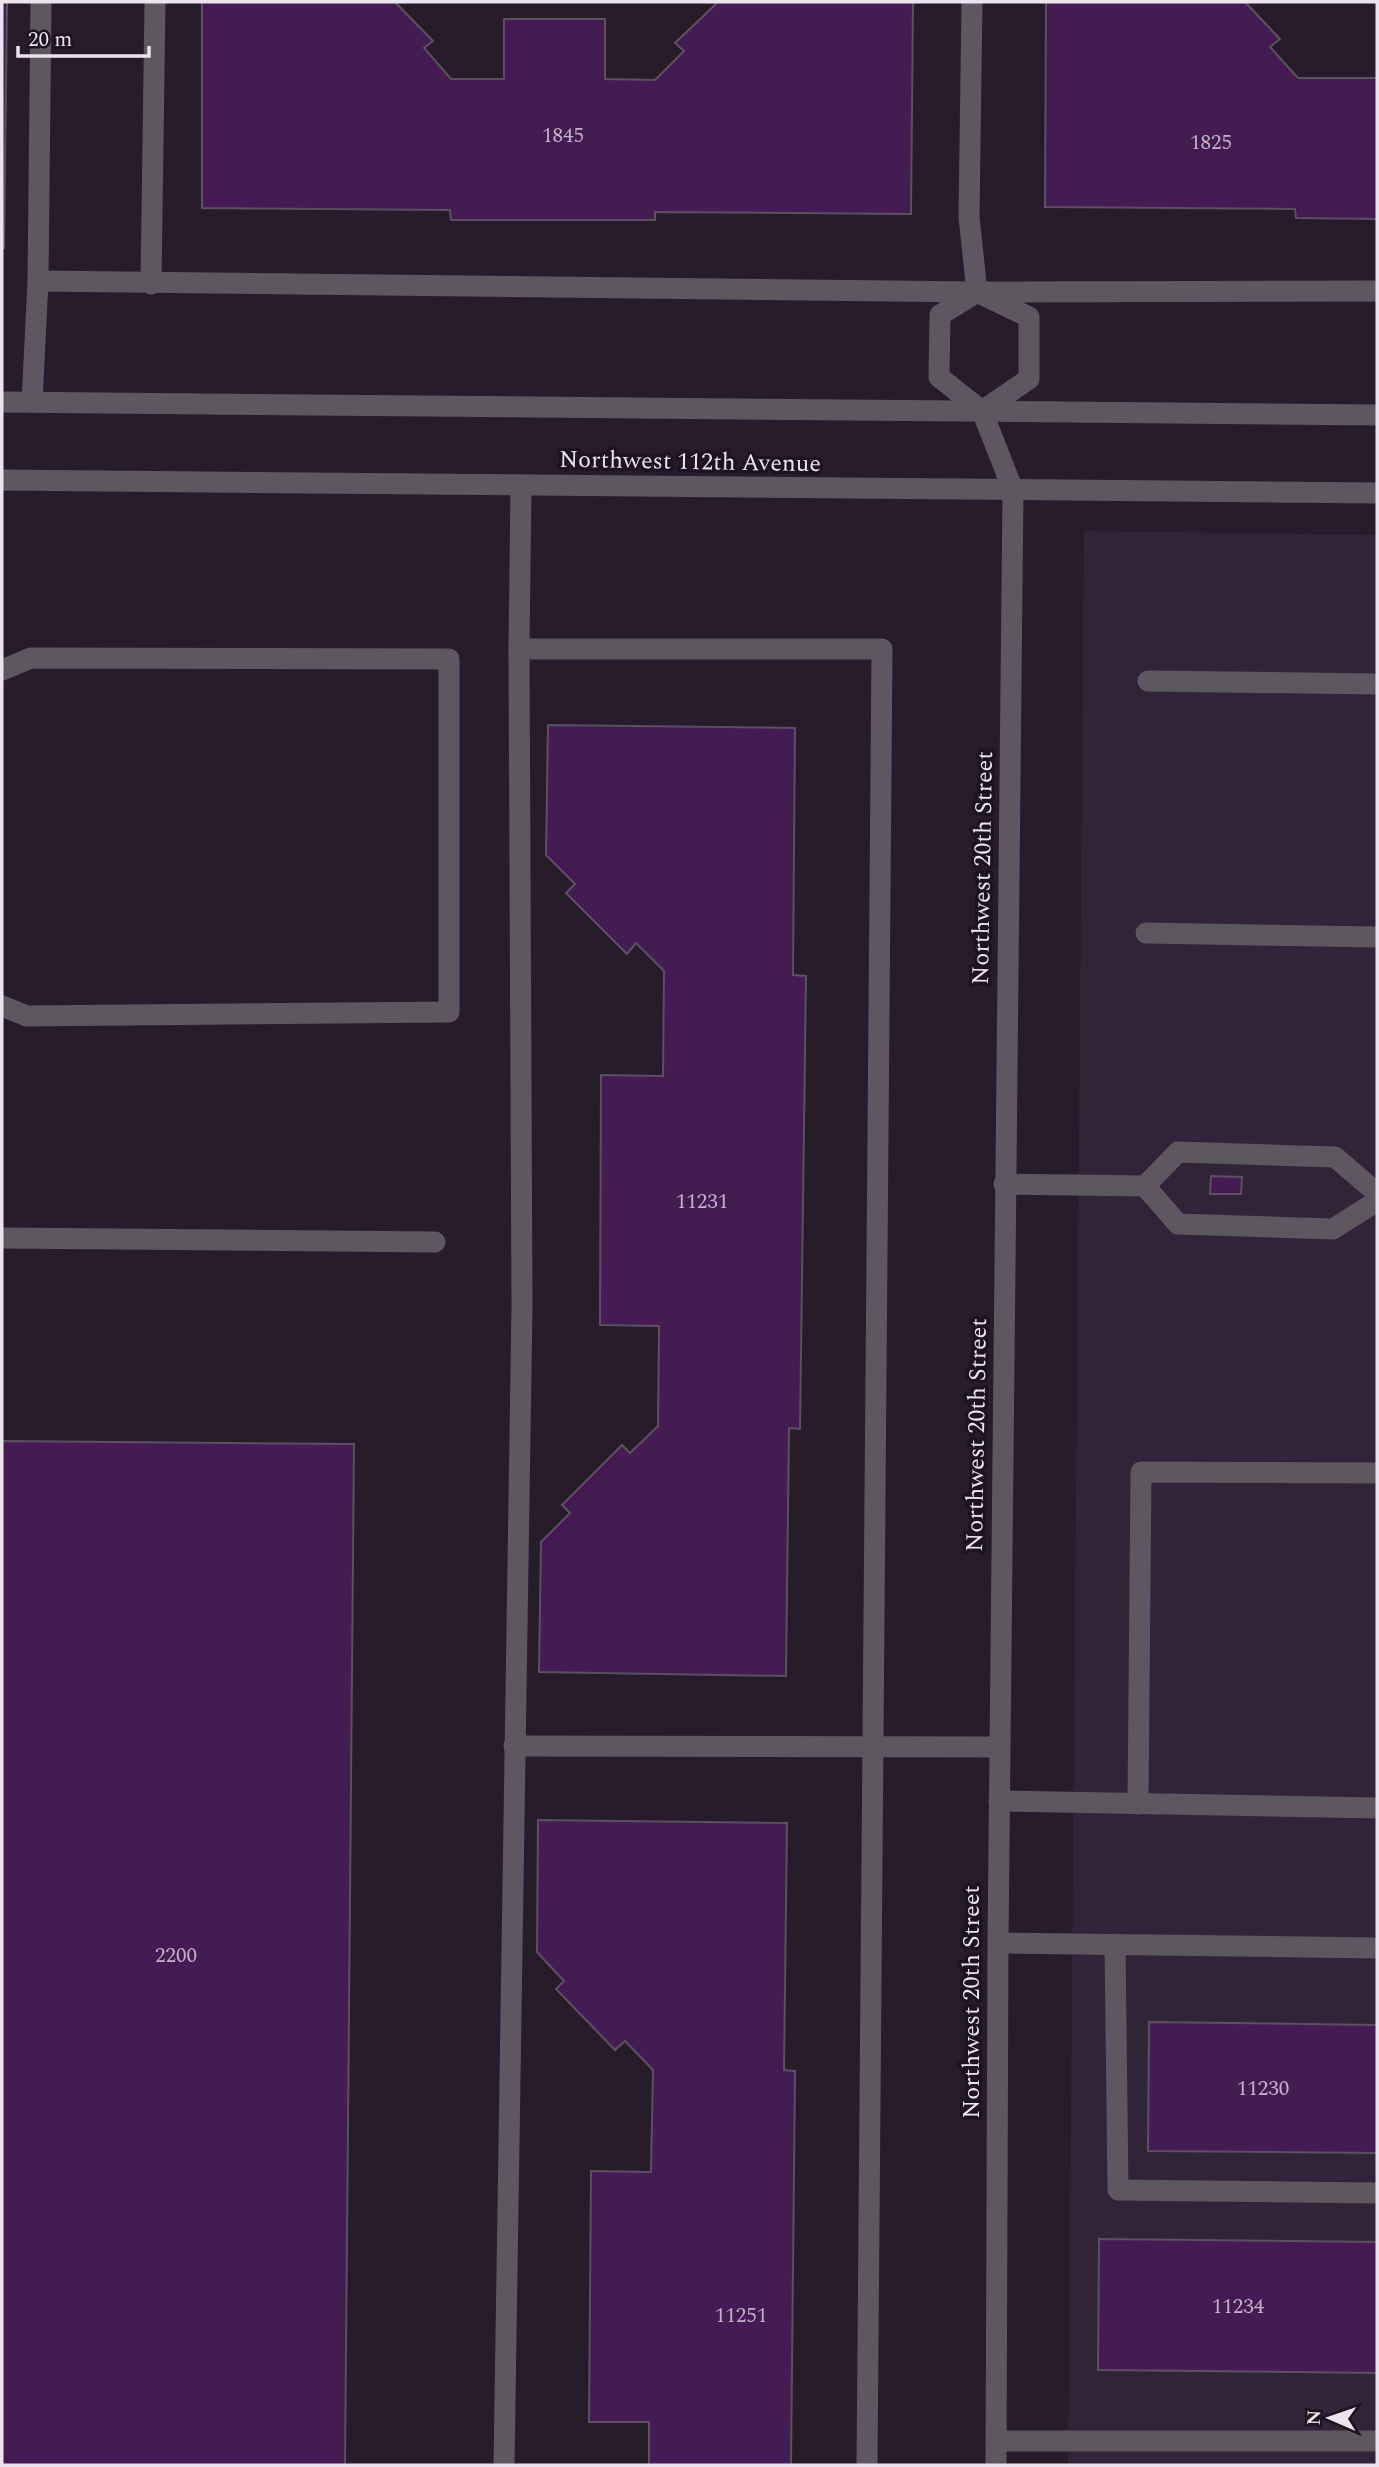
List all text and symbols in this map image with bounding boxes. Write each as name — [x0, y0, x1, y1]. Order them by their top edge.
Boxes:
scale bar — [18, 14, 149, 58]
text: 20 m — [28, 24, 72, 56]
house number: 1845 — [542, 120, 584, 152]
house number: 1825 — [1190, 127, 1232, 159]
street label: Northwest 112th Avenue — [559, 442, 821, 482]
street label: Northwest 20th Street — [963, 751, 1003, 985]
house number: 11231 — [676, 1186, 728, 1218]
street label: Northwest 20th Street — [957, 1318, 997, 1552]
street label: Northwest 20th Street — [954, 1885, 990, 2119]
house number: 2200 — [155, 1940, 197, 1972]
house number: 11230 — [1237, 2073, 1289, 2105]
house number: 11234 — [1212, 2291, 1265, 2323]
house number: 11251 — [715, 2300, 767, 2332]
north arrow — [1295, 2383, 1365, 2453]
text: N — [1300, 2409, 1329, 2426]

